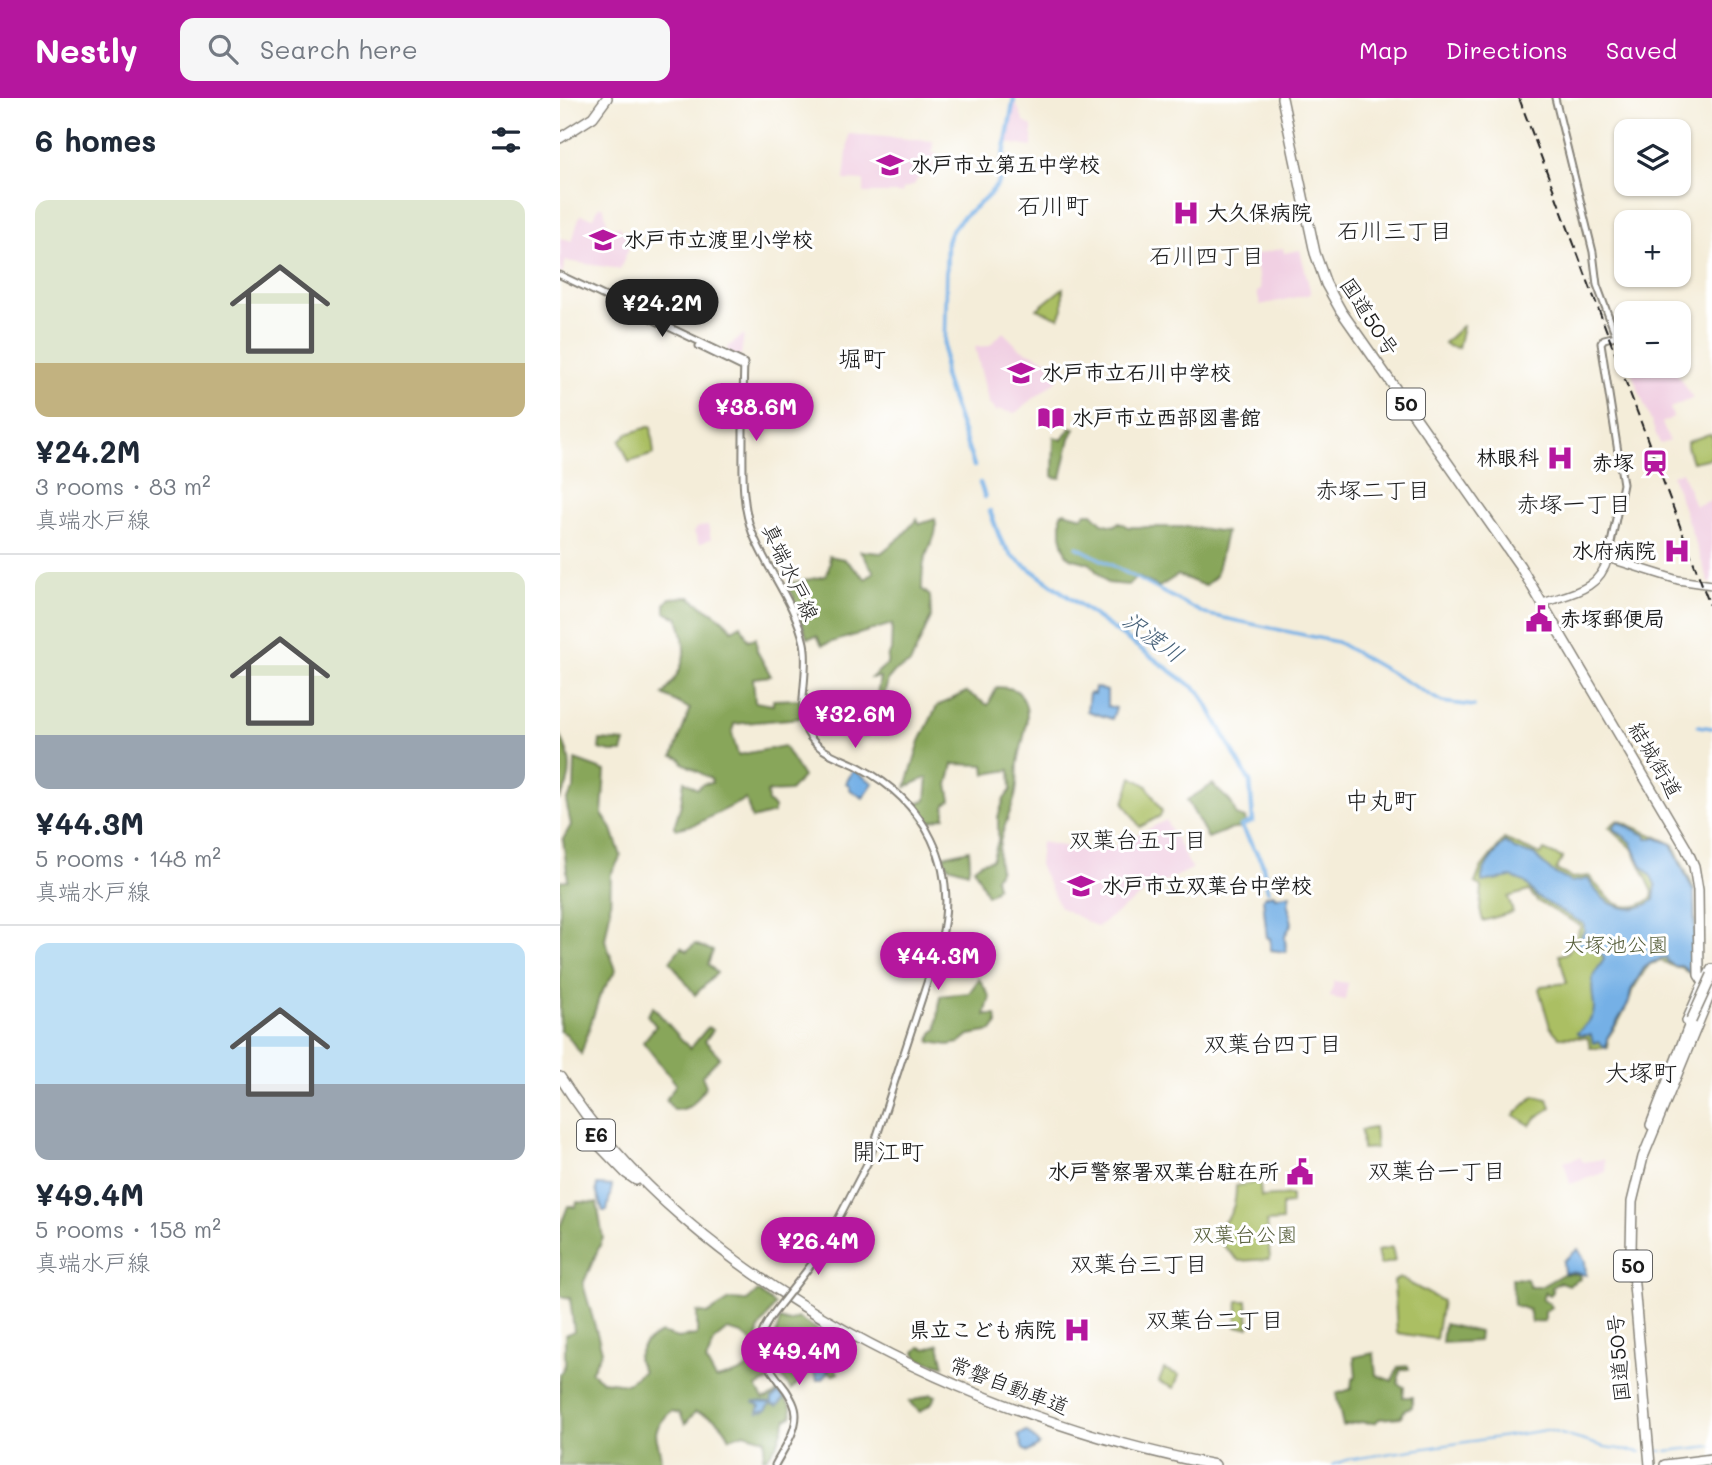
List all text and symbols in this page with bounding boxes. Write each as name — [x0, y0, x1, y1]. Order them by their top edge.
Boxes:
search box — [180, 18, 670, 81]
text: Nestly — [35, 28, 138, 71]
icon: search — [204, 30, 242, 68]
text: Search here — [260, 32, 418, 66]
text: Map — [1359, 34, 1408, 65]
text: Directions — [1446, 34, 1568, 65]
text: Saved — [1606, 34, 1677, 65]
map controls — [1614, 119, 1691, 378]
button: layers — [1614, 119, 1691, 196]
text: 6 homes — [35, 120, 156, 160]
icon: filters — [487, 121, 525, 159]
school or university icon: 水戸市立第五中学校 — [875, 150, 905, 180]
place label: 水戸市立第五中学校 — [911, 150, 1100, 177]
district label: 石川町 — [1017, 189, 1089, 220]
hospital icon: 大久保病院 — [1171, 198, 1201, 228]
place label: 大久保病院 — [1207, 198, 1312, 225]
button: + — [1614, 210, 1691, 287]
district label: 石川三丁目 — [1338, 215, 1453, 245]
school or university icon: 水戸市立渡里小学校 — [588, 225, 618, 255]
place label: 水戸市立渡里小学校 — [624, 225, 813, 252]
district label: 石川四丁目 — [1150, 240, 1265, 270]
icon: home — [217, 246, 343, 372]
street label: 国道50号 — [1335, 272, 1406, 361]
pin: ¥24.2M — [605, 280, 719, 339]
text: ¥24.2M — [621, 287, 703, 317]
button: − — [1614, 301, 1691, 378]
district label: 堀町 — [838, 342, 886, 373]
school or university icon: 水戸市立石川中学校 — [1006, 358, 1036, 388]
place label: 水戸市立石川中学校 — [1042, 358, 1231, 385]
pin: ¥38.6M — [699, 384, 813, 443]
road number: 50 — [1387, 388, 1425, 420]
text: ¥38.6M — [715, 391, 797, 421]
library icon: 水戸市立西部図書館 — [1036, 403, 1066, 433]
place label: 水戸市立西部図書館 — [1072, 403, 1261, 430]
text: ¥24.2M — [35, 431, 141, 471]
place label: 林眼科 — [1476, 443, 1539, 470]
hospital icon: 林眼科 — [1545, 443, 1575, 473]
place label: 赤塚 — [1592, 448, 1634, 475]
station icon: 赤塚 — [1640, 448, 1670, 478]
text: 3 rooms · 83 m² — [35, 471, 211, 501]
district label: 赤塚二丁目 — [1316, 474, 1431, 504]
district label: 赤塚一丁目 — [1517, 488, 1632, 518]
text: 真端水戸線 — [35, 504, 150, 534]
street label: 真端水戸線 — [757, 518, 826, 625]
place label: 水府病院 — [1572, 536, 1656, 563]
hospital icon: 水府病院 — [1662, 536, 1692, 566]
water label: 沢渡川 — [1117, 604, 1190, 669]
public building icon: 赤塚郵便局 — [1524, 604, 1554, 634]
place label: 赤塚郵便局 — [1560, 604, 1665, 631]
icon: home — [217, 618, 343, 744]
pin: ¥32.6M — [798, 690, 912, 750]
text: ¥32.6M — [814, 698, 896, 728]
street label: 結城街道 — [1624, 716, 1689, 802]
district label: 中丸町 — [1345, 784, 1417, 815]
text: ¥44.3M — [35, 803, 144, 843]
district label: 双葉台五丁目 — [1069, 824, 1207, 854]
text: 5 rooms · 148 m² — [35, 843, 221, 873]
school or university icon: 水戸市立双葉台中学校 — [1066, 871, 1096, 901]
place label: 水戸市立双葉台中学校 — [1102, 871, 1312, 898]
text: 真端水戸線 — [35, 876, 150, 906]
park label: 大塚池公園 — [1564, 930, 1669, 957]
pin: ¥44.3M — [881, 932, 995, 992]
text: ¥44.3M — [896, 940, 980, 970]
icon: home — [217, 989, 343, 1115]
district label: 双葉台四丁目 — [1204, 1028, 1342, 1058]
district label: 大塚町 — [1605, 1056, 1677, 1087]
road number: E6 — [577, 1119, 615, 1150]
district label: 開江町 — [852, 1135, 924, 1166]
district label: 双葉台一丁目 — [1368, 1155, 1506, 1185]
place label: 水戸警察署双葉台駐在所 — [1048, 1157, 1279, 1184]
public building icon: 水戸警察署双葉台駐在所 — [1285, 1157, 1315, 1187]
text: ¥49.4M — [35, 1174, 144, 1214]
text: 5 rooms · 158 m² — [35, 1214, 221, 1244]
pin: ¥26.4M — [761, 1218, 875, 1277]
park label: 双葉台公園 — [1193, 1220, 1298, 1247]
text: ¥26.4M — [777, 1225, 859, 1255]
text: 真端水戸線 — [35, 1247, 150, 1277]
district label: 双葉台三丁目 — [1070, 1248, 1208, 1278]
road number: 50 — [1614, 1250, 1652, 1282]
district label: 双葉台二丁目 — [1146, 1304, 1284, 1334]
street label: 国道50号 — [1600, 1313, 1635, 1403]
place label: 県立こども病院 — [909, 1315, 1056, 1342]
hospital icon: 県立こども病院 — [1062, 1315, 1092, 1345]
pin: ¥49.4M — [742, 1328, 856, 1387]
text: ¥49.4M — [757, 1335, 841, 1365]
street label: 常磐自動車道 — [946, 1349, 1073, 1420]

